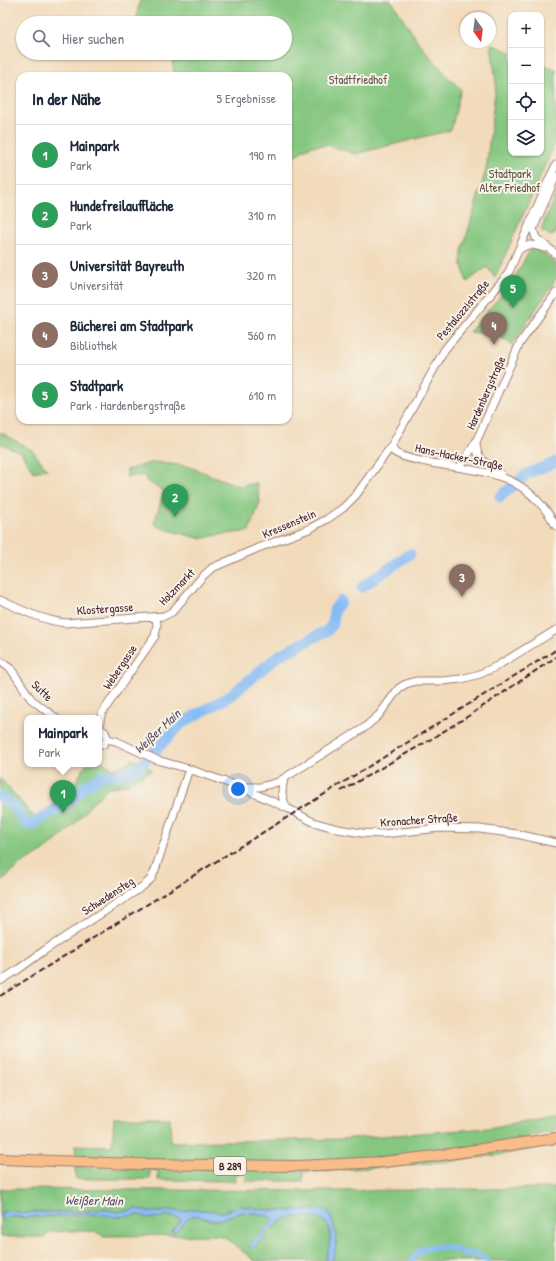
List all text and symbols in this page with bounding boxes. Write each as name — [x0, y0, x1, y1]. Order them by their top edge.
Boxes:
north arrow — [460, 12, 496, 48]
map controls — [508, 12, 544, 156]
button: + — [508, 12, 544, 48]
search box — [16, 16, 292, 60]
icon: search — [30, 27, 52, 49]
text: Hier suchen — [62, 28, 124, 49]
button: − — [508, 48, 544, 84]
park label: Stadtfriedhof — [329, 71, 388, 88]
button: locate — [508, 84, 544, 120]
text: In der Nähe — [32, 87, 101, 110]
text: 5 Ergebnisse — [216, 89, 276, 107]
button: layers — [508, 120, 544, 156]
text: Mainpark — [70, 135, 119, 156]
text: 1 — [43, 146, 47, 164]
text: 190 m — [249, 146, 276, 164]
text: Park — [70, 156, 92, 174]
park label: Stadtpark Alter Friedhof — [480, 165, 541, 196]
text: Hundefreilauffläche — [70, 195, 174, 216]
text: 2 — [42, 206, 48, 224]
text: 310 m — [248, 206, 276, 224]
text: Park — [70, 216, 92, 234]
text: Universität Bayreuth — [70, 255, 184, 276]
text: 3 — [42, 266, 48, 284]
text: 320 m — [246, 266, 276, 284]
pin: 5 — [500, 275, 526, 308]
text: Universität — [70, 276, 123, 294]
street label: Pestalozzistraße — [432, 276, 493, 344]
pin: 4 — [481, 312, 507, 345]
text: Bücherei am Stadtpark — [70, 315, 193, 336]
text: 4 — [43, 326, 47, 344]
text: 560 m — [248, 326, 276, 344]
text: Bibliothek — [70, 336, 117, 354]
street label: Hardenbergstraße — [462, 353, 509, 432]
text: Stadtpark — [70, 375, 123, 396]
text: 5 — [42, 386, 48, 404]
text: 610 m — [248, 386, 276, 404]
text: Park · Hardenbergstraße — [70, 396, 186, 414]
street label: Hans-Hacker-Straße — [414, 439, 505, 474]
pin: 2 — [162, 484, 188, 517]
street label: Kressenstein — [259, 505, 318, 542]
street label: Holzmarkt — [155, 564, 199, 609]
pin: 3 — [449, 564, 475, 597]
street label: Klostergasse — [76, 598, 134, 619]
street label: Webergasse — [98, 641, 141, 692]
street label: Sutte — [28, 676, 57, 705]
water label: Weißer Main — [130, 704, 186, 758]
popup — [24, 715, 102, 767]
text: Mainpark — [38, 722, 88, 743]
text: Park — [38, 743, 60, 761]
your location — [228, 779, 248, 799]
pin: 1 — [50, 780, 76, 813]
street label: Kronacher Straße — [380, 808, 459, 831]
street label: Schwedensteg — [78, 872, 137, 919]
road number: B 289 — [214, 1157, 246, 1175]
water label: Weißer Main — [65, 1190, 124, 1211]

